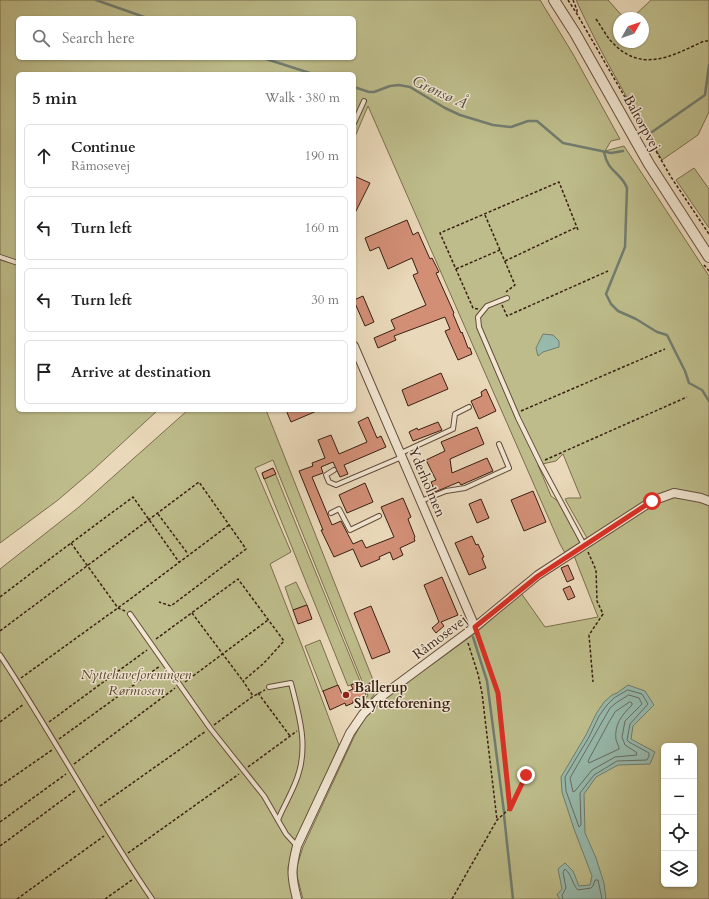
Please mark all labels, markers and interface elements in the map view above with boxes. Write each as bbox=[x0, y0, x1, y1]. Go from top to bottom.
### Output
north arrow bbox=[613, 12, 649, 48]
search box bbox=[16, 16, 356, 60]
icon: search bbox=[30, 27, 52, 49]
text: Search here bbox=[62, 28, 135, 48]
water label: Grønsø Å bbox=[409, 70, 471, 113]
text: 5 min bbox=[32, 87, 77, 110]
text: Walk · 380 m bbox=[265, 89, 340, 107]
street label: Baltorpvej bbox=[619, 92, 665, 154]
text: Continue bbox=[71, 137, 136, 157]
icon: ahead bbox=[33, 145, 55, 167]
text: 190 m bbox=[305, 147, 339, 165]
text: Råmosevej bbox=[71, 157, 130, 175]
icon: left bbox=[33, 217, 55, 239]
text: Turn left bbox=[71, 218, 132, 238]
text: 160 m bbox=[305, 219, 339, 237]
icon: left bbox=[33, 289, 55, 311]
text: Turn left bbox=[71, 290, 132, 310]
text: 30 m bbox=[311, 291, 339, 309]
icon: arrive bbox=[33, 361, 55, 383]
text: Arrive at destination bbox=[71, 362, 211, 382]
street label: Yderholmen bbox=[404, 444, 450, 520]
route start bbox=[643, 492, 661, 510]
street label: Råmosevej bbox=[409, 610, 471, 664]
park label: Nyttehaveforeningen Rørmosen bbox=[81, 665, 192, 700]
place label: Ballerup Skytteforening bbox=[354, 678, 451, 713]
marker: Ballerup Skytteforening bbox=[341, 690, 351, 700]
map controls bbox=[661, 743, 697, 887]
button: + bbox=[661, 743, 697, 779]
route end bbox=[517, 766, 535, 784]
button: − bbox=[661, 779, 697, 815]
button: locate bbox=[661, 815, 697, 851]
button: layers bbox=[661, 851, 697, 887]

